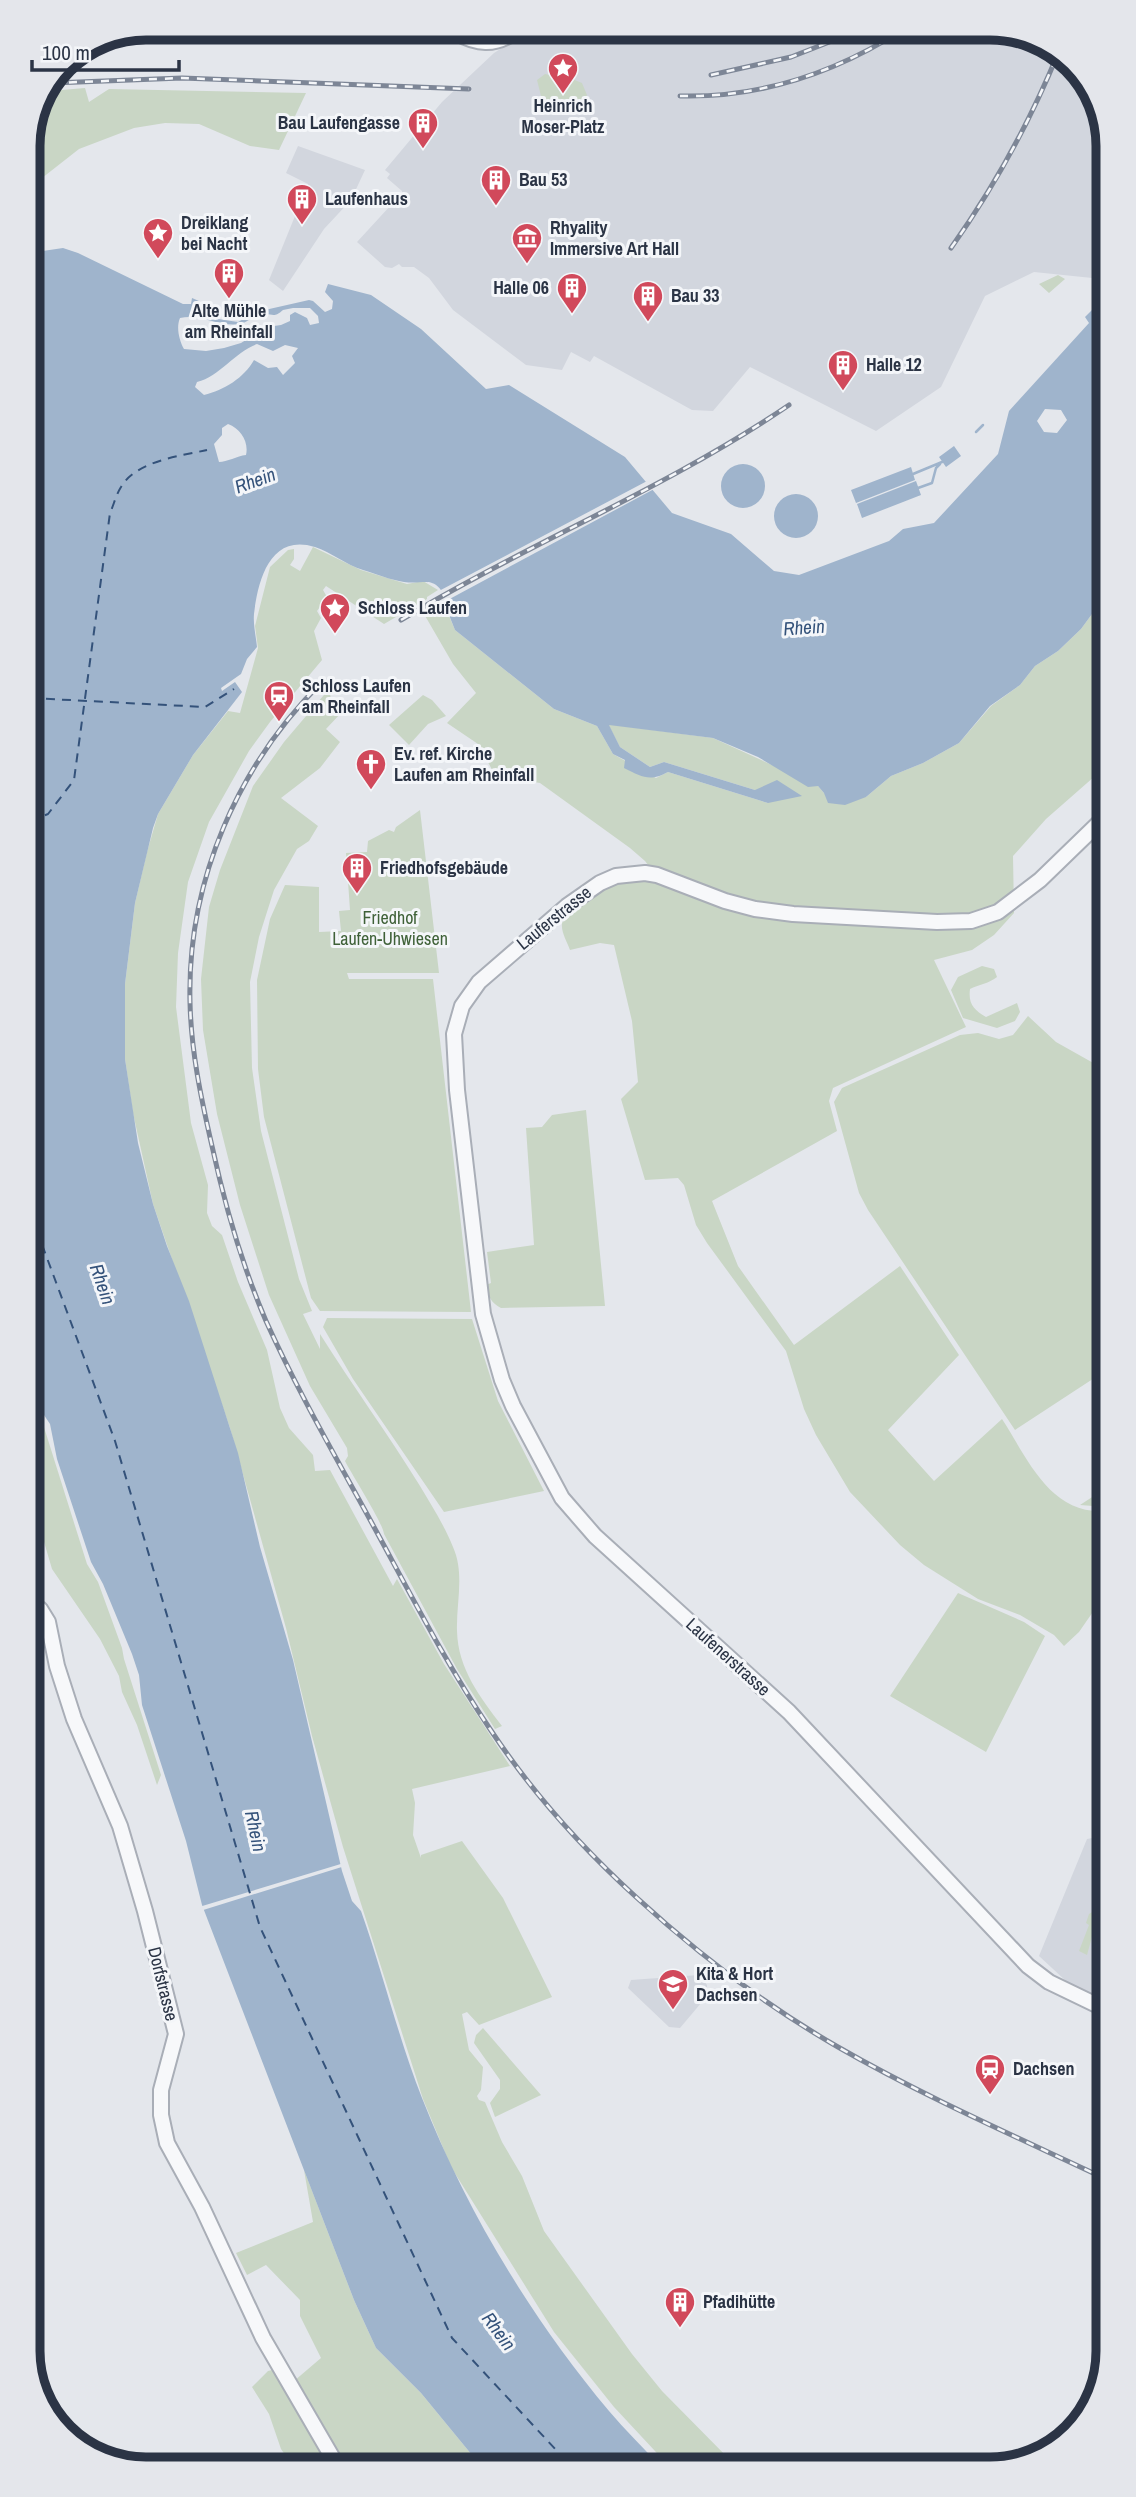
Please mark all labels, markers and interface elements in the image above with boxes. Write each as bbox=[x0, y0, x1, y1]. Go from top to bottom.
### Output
scale bar bbox=[32, 28, 178, 72]
text: 100 m bbox=[42, 38, 90, 67]
place icon: Heinrich Moser-Platz bbox=[546, 51, 580, 95]
place label: Heinrich Moser-Platz bbox=[522, 93, 605, 139]
building icon: Bau Laufengasse bbox=[406, 106, 440, 150]
place label: Bau Laufengasse bbox=[278, 110, 400, 135]
building icon: Bau 53 bbox=[479, 163, 513, 207]
place label: Bau 53 bbox=[519, 167, 567, 192]
building icon: Laufenhaus bbox=[285, 182, 319, 226]
place label: Laufenhaus bbox=[325, 186, 408, 211]
place label: Dreiklang bei Nacht bbox=[181, 210, 248, 256]
place label: Rhyality Immersive Art Hall bbox=[550, 215, 679, 261]
place icon: Dreiklang bei Nacht bbox=[141, 216, 175, 260]
museum icon: Rhyality Immersive Art Hall bbox=[510, 221, 544, 265]
building icon: Alte Mühle am Rheinfall bbox=[212, 256, 246, 300]
building icon: Halle 06 bbox=[555, 271, 589, 315]
place label: Halle 06 bbox=[493, 275, 549, 300]
building icon: Bau 33 bbox=[631, 279, 665, 323]
place label: Bau 33 bbox=[671, 283, 719, 308]
place label: Alte Mühle am Rheinfall bbox=[185, 298, 273, 344]
building icon: Halle 12 bbox=[826, 348, 860, 392]
place label: Halle 12 bbox=[866, 352, 922, 377]
water label: Rhein bbox=[231, 461, 279, 499]
place icon: Schloss Laufen bbox=[318, 591, 352, 635]
place label: Schloss Laufen bbox=[358, 595, 467, 620]
water label: Rhein bbox=[782, 613, 826, 641]
place label: Schloss Laufen am Rheinfall bbox=[302, 673, 411, 719]
station icon: Schloss Laufen am Rheinfall bbox=[262, 679, 296, 723]
place label: Ev. ref. Kirche Laufen am Rheinfall bbox=[394, 741, 534, 787]
church icon: Ev. ref. Kirche Laufen am Rheinfall bbox=[354, 747, 388, 791]
building icon: Friedhofsgebäude bbox=[340, 851, 374, 895]
place label: Friedhofsgebäude bbox=[380, 855, 508, 880]
street label: Lauferstrasse bbox=[511, 880, 596, 955]
park label: Friedhof Laufen-Uhwiesen bbox=[332, 905, 448, 951]
water label: Rhein bbox=[84, 1260, 122, 1308]
street label: Laufenerstrasse bbox=[681, 1612, 776, 1701]
water label: Rhein bbox=[239, 1808, 273, 1854]
street label: Dorfstrasse bbox=[142, 1944, 185, 2024]
place label: Kita & Hort Dachsen bbox=[696, 1961, 773, 2007]
school or university icon: Kita & Hort Dachsen bbox=[656, 1967, 690, 2011]
station icon: Dachsen bbox=[973, 2052, 1007, 2096]
place label: Dachsen bbox=[1013, 2056, 1075, 2081]
building icon: Pfadihütte bbox=[663, 2285, 697, 2329]
place label: Pfadihütte bbox=[703, 2289, 775, 2314]
water label: Rhein bbox=[476, 2307, 522, 2355]

